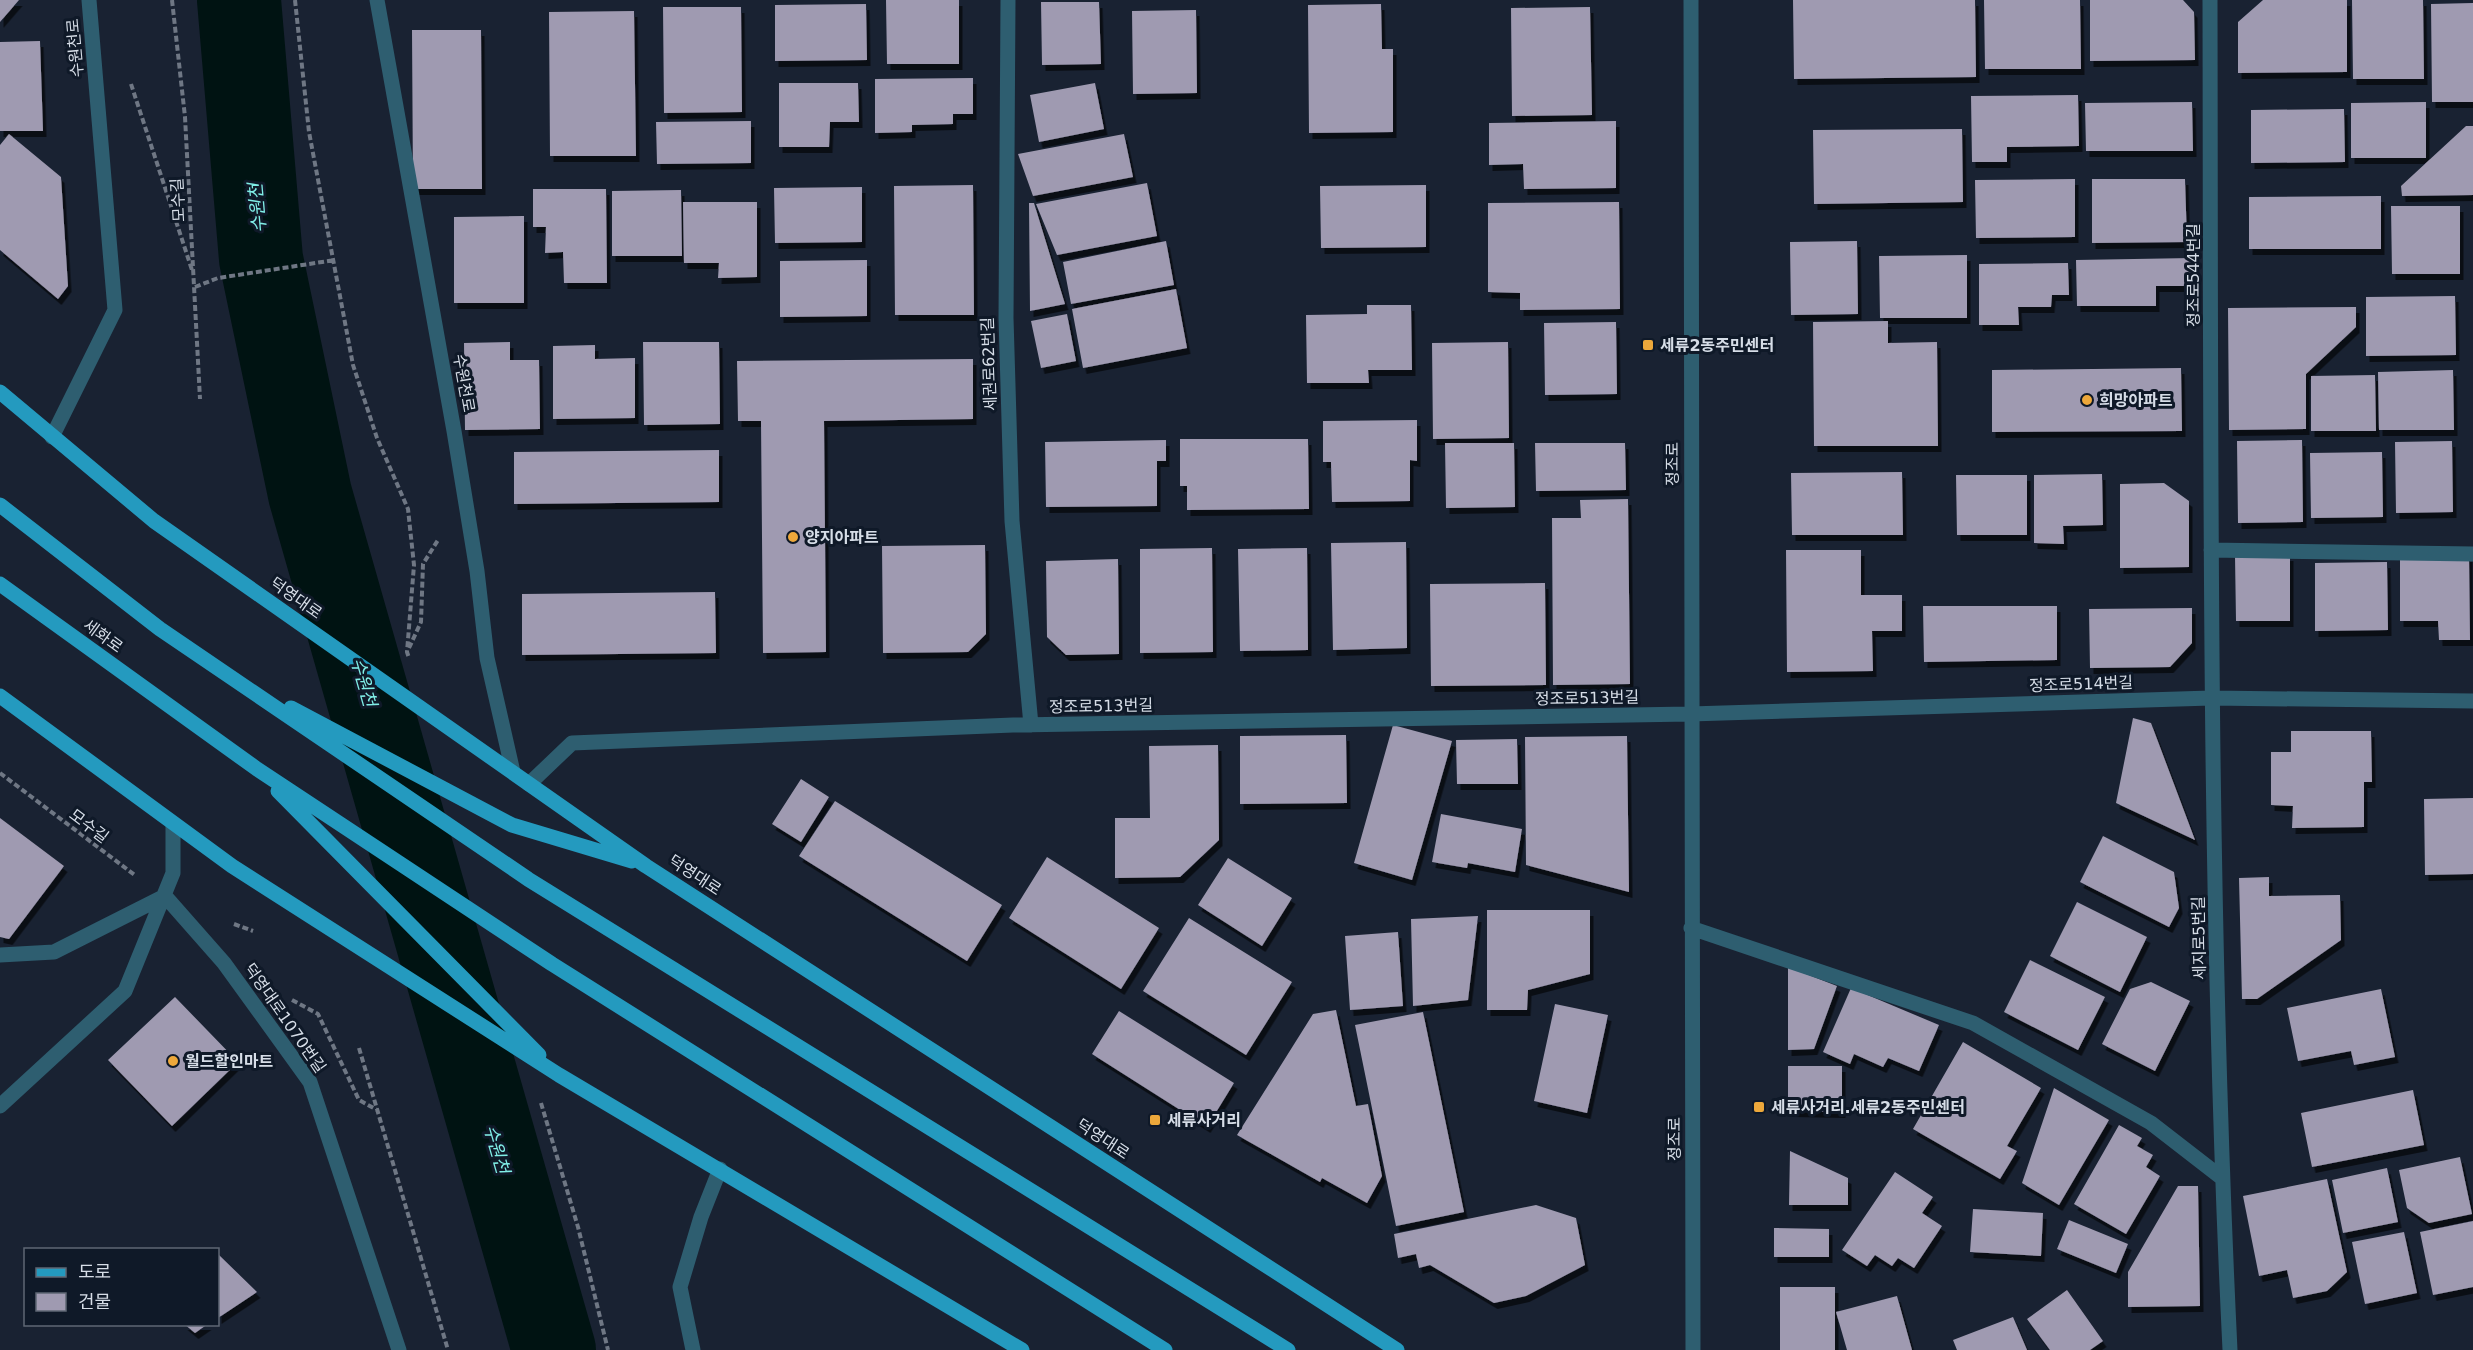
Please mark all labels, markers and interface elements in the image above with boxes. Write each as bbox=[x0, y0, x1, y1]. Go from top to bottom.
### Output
street label: 수원천로 bbox=[63, 18, 87, 78]
street label: 모수길 bbox=[167, 177, 189, 223]
water label: 수원천 bbox=[244, 180, 270, 234]
street label: 정조로544번길 bbox=[2184, 223, 2203, 327]
street label: 세권로62번길 bbox=[978, 317, 1000, 411]
place label: 세류2동주민센터 bbox=[1660, 336, 1774, 355]
marker: 세류2동주민센터 bbox=[1641, 338, 1655, 352]
street label: 수원천로 bbox=[450, 352, 479, 414]
place label: 희망아파트 bbox=[2099, 391, 2173, 410]
marker: 희망아파트 bbox=[2080, 393, 2094, 407]
street label: 정조로 bbox=[1663, 442, 1682, 486]
place label: 양지아파트 bbox=[805, 528, 879, 547]
marker: 양지아파트 bbox=[786, 530, 800, 544]
street label: 덕영대로 bbox=[266, 573, 326, 623]
street label: 세화로 bbox=[80, 615, 127, 657]
water label: 수원천 bbox=[347, 655, 382, 711]
street label: 정조로514번길 bbox=[2029, 673, 2133, 695]
street label: 정조로513번길 bbox=[1535, 688, 1639, 708]
street label: 정조로513번길 bbox=[1049, 696, 1153, 716]
street label: 모수길 bbox=[66, 805, 112, 847]
street label: 덕영대로 bbox=[665, 851, 725, 899]
street label: 세지로5번길 bbox=[2189, 896, 2209, 980]
street label: 덕영대로1070번길 bbox=[240, 960, 330, 1076]
place label: 월드할인마트 bbox=[185, 1052, 274, 1071]
marker: 월드할인마트 bbox=[166, 1054, 180, 1068]
place label: 세류사거리.세류2동주민센터 bbox=[1771, 1098, 1965, 1117]
marker: 세류사거리.세류2동주민센터 bbox=[1752, 1100, 1766, 1114]
place label: 세류사거리 bbox=[1167, 1111, 1241, 1130]
marker: 세류사거리 bbox=[1148, 1113, 1162, 1127]
street label: 덕영대로 bbox=[1073, 1115, 1133, 1163]
street label: 정조로 bbox=[1665, 1117, 1684, 1161]
water label: 수원천 bbox=[480, 1122, 515, 1178]
legend bbox=[24, 1248, 219, 1326]
text: 도로 bbox=[78, 1261, 111, 1282]
text: 건물 bbox=[78, 1291, 111, 1312]

